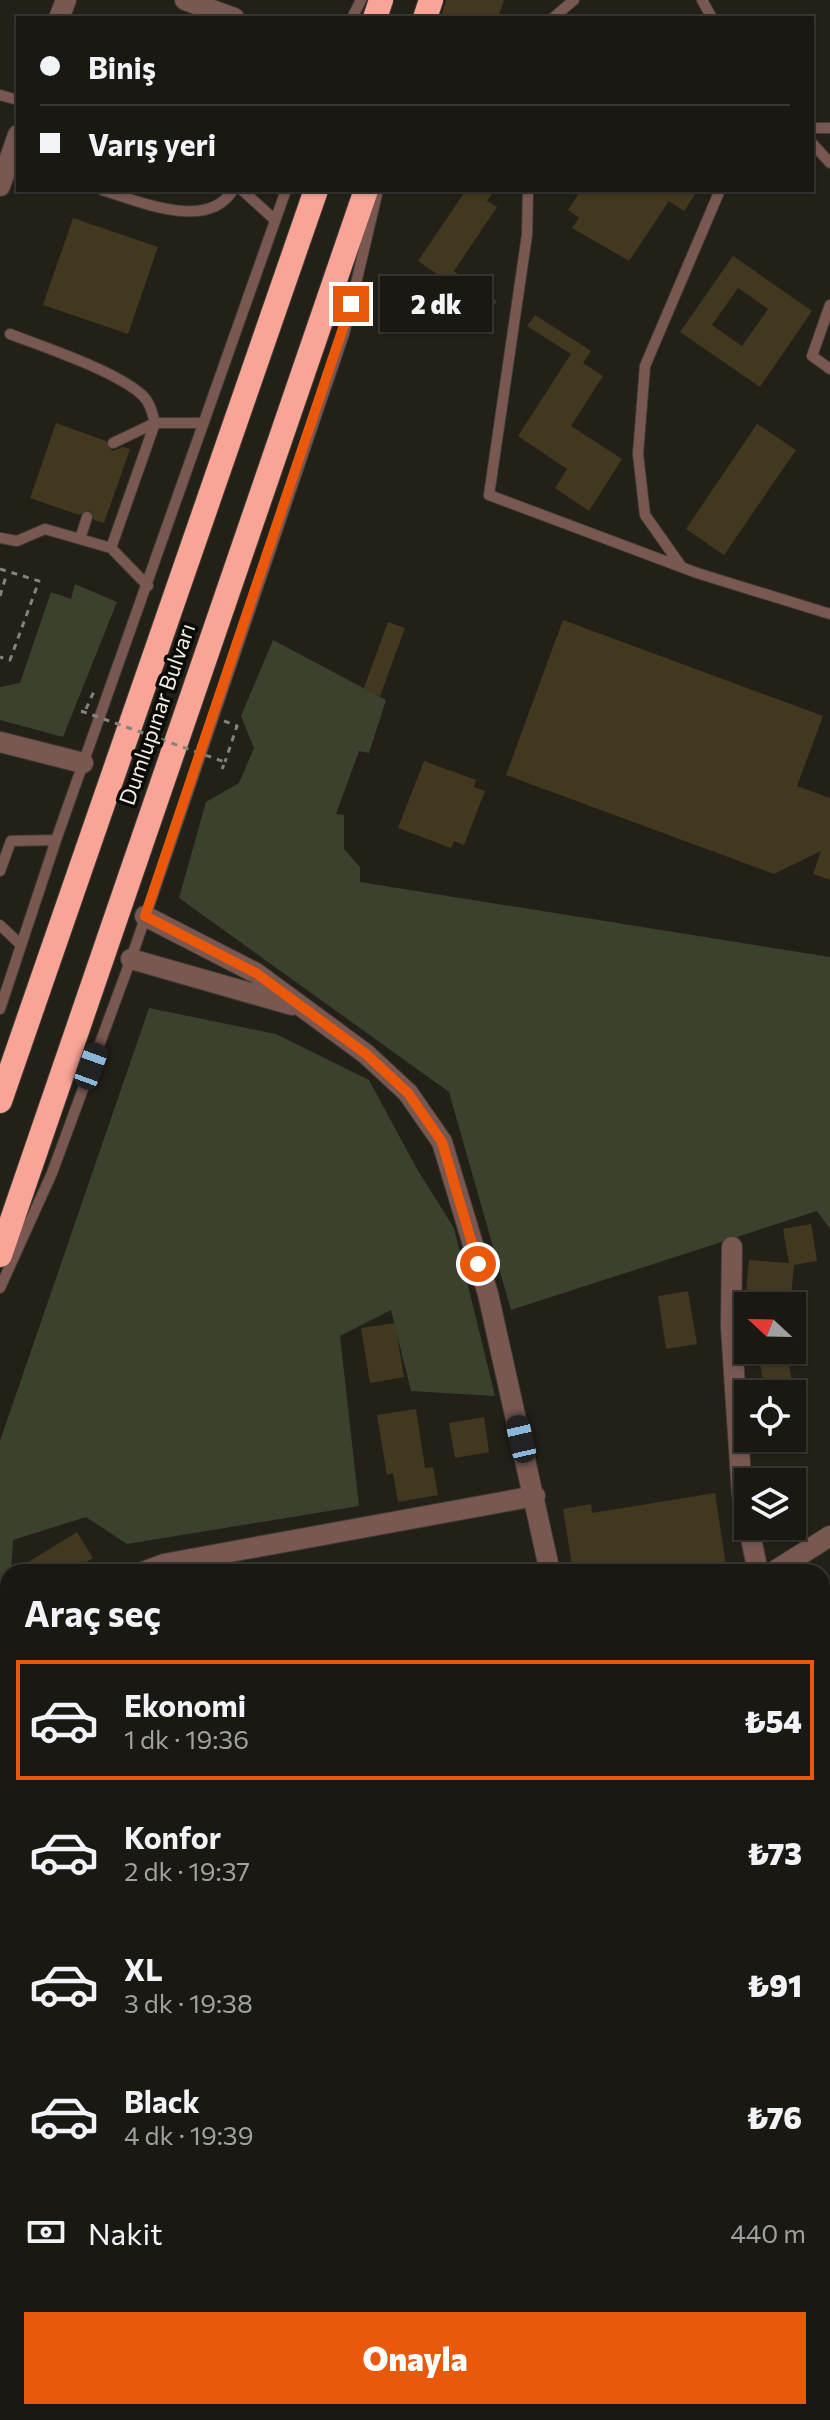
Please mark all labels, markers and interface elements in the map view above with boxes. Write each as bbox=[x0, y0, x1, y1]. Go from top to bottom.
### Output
text: Biniş bbox=[88, 48, 156, 85]
text: Varış yeri bbox=[88, 125, 216, 162]
callout: 2 dk bbox=[379, 276, 491, 332]
route end bbox=[333, 286, 369, 322]
text: 2 dk bbox=[411, 288, 461, 319]
street label: Dumlupınar Bulvarı bbox=[113, 619, 200, 808]
car bbox=[72, 1039, 110, 1093]
route start bbox=[460, 1246, 496, 1282]
north arrow bbox=[734, 1292, 806, 1364]
map controls bbox=[734, 1292, 806, 1540]
button: locate bbox=[734, 1380, 806, 1452]
car bbox=[504, 1413, 538, 1465]
button: layers bbox=[734, 1468, 806, 1540]
text: Araç seç bbox=[24, 1590, 161, 1634]
icon: car bbox=[28, 1684, 100, 1756]
text: Ekonomi bbox=[124, 1686, 246, 1723]
text: ₺54 bbox=[744, 1702, 802, 1739]
text: 1 dk · 19:36 bbox=[124, 1723, 249, 1754]
icon: car bbox=[28, 1816, 100, 1888]
text: Konfor bbox=[124, 1818, 221, 1855]
text: ₺73 bbox=[747, 1834, 802, 1871]
text: 2 dk · 19:37 bbox=[124, 1855, 250, 1886]
icon: car bbox=[28, 1948, 100, 2020]
text: XL bbox=[124, 1950, 163, 1987]
text: ₺91 bbox=[747, 1966, 802, 2003]
text: 3 dk · 19:38 bbox=[124, 1987, 253, 2018]
icon: car bbox=[28, 2080, 100, 2152]
text: Black bbox=[124, 2082, 200, 2119]
text: ₺76 bbox=[747, 2098, 802, 2135]
text: 4 dk · 19:39 bbox=[124, 2119, 253, 2150]
icon: cash bbox=[24, 2210, 68, 2254]
text: Nakit bbox=[88, 2214, 163, 2251]
text: 440 m bbox=[730, 2217, 806, 2248]
button: Onayla bbox=[24, 2312, 806, 2404]

